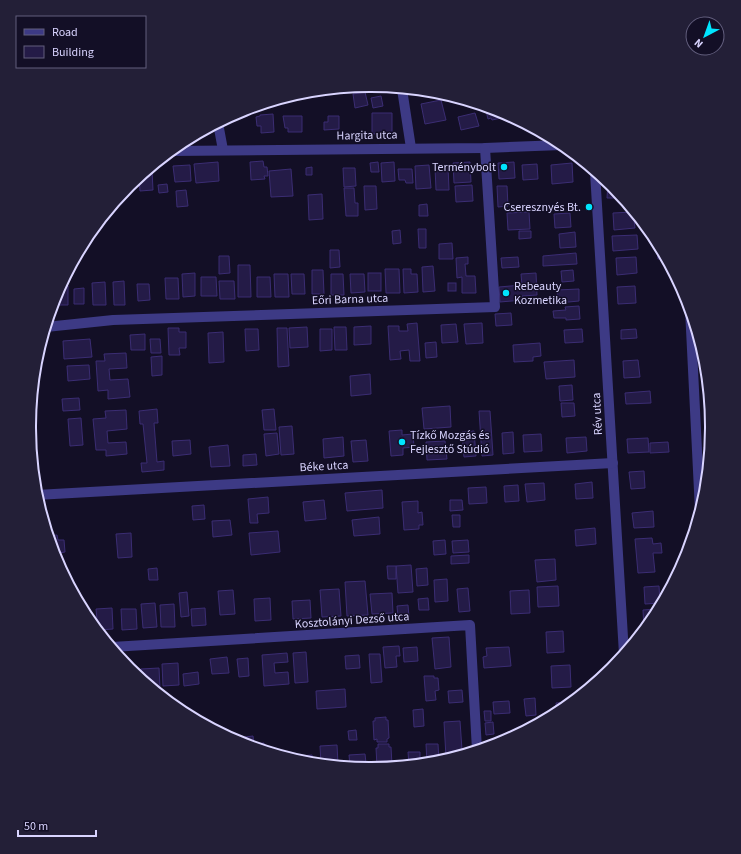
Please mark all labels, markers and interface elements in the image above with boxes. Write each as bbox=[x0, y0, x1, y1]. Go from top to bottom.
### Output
legend bbox=[16, 16, 146, 68]
north arrow bbox=[685, 16, 725, 56]
text: Road bbox=[52, 24, 78, 41]
text: N bbox=[691, 35, 706, 51]
text: Building bbox=[52, 44, 94, 61]
street label: Hargita utca bbox=[336, 126, 398, 145]
place label: Terménybolt bbox=[432, 159, 496, 176]
marker: Terménybolt bbox=[499, 162, 509, 172]
place label: Cseresznyés Bt. bbox=[503, 199, 581, 216]
marker: Cseresznyés Bt. bbox=[584, 202, 594, 212]
place label: Rebeauty Kozmetika bbox=[514, 278, 567, 309]
marker: Rebeauty Kozmetika bbox=[501, 288, 511, 298]
street label: Eőri Barna utca bbox=[312, 290, 388, 309]
street label: Rév utca bbox=[588, 392, 607, 436]
place label: Tízkő Mozgás és Fejlesztő Stúdió bbox=[410, 427, 490, 458]
marker: Tízkő Mozgás és Fejlesztő Stúdió bbox=[397, 437, 407, 447]
street label: Béke utca bbox=[299, 457, 349, 476]
street label: Kosztolányi Dezső utca bbox=[294, 608, 410, 633]
scale bar bbox=[18, 812, 96, 838]
text: 50 m bbox=[24, 818, 48, 835]

